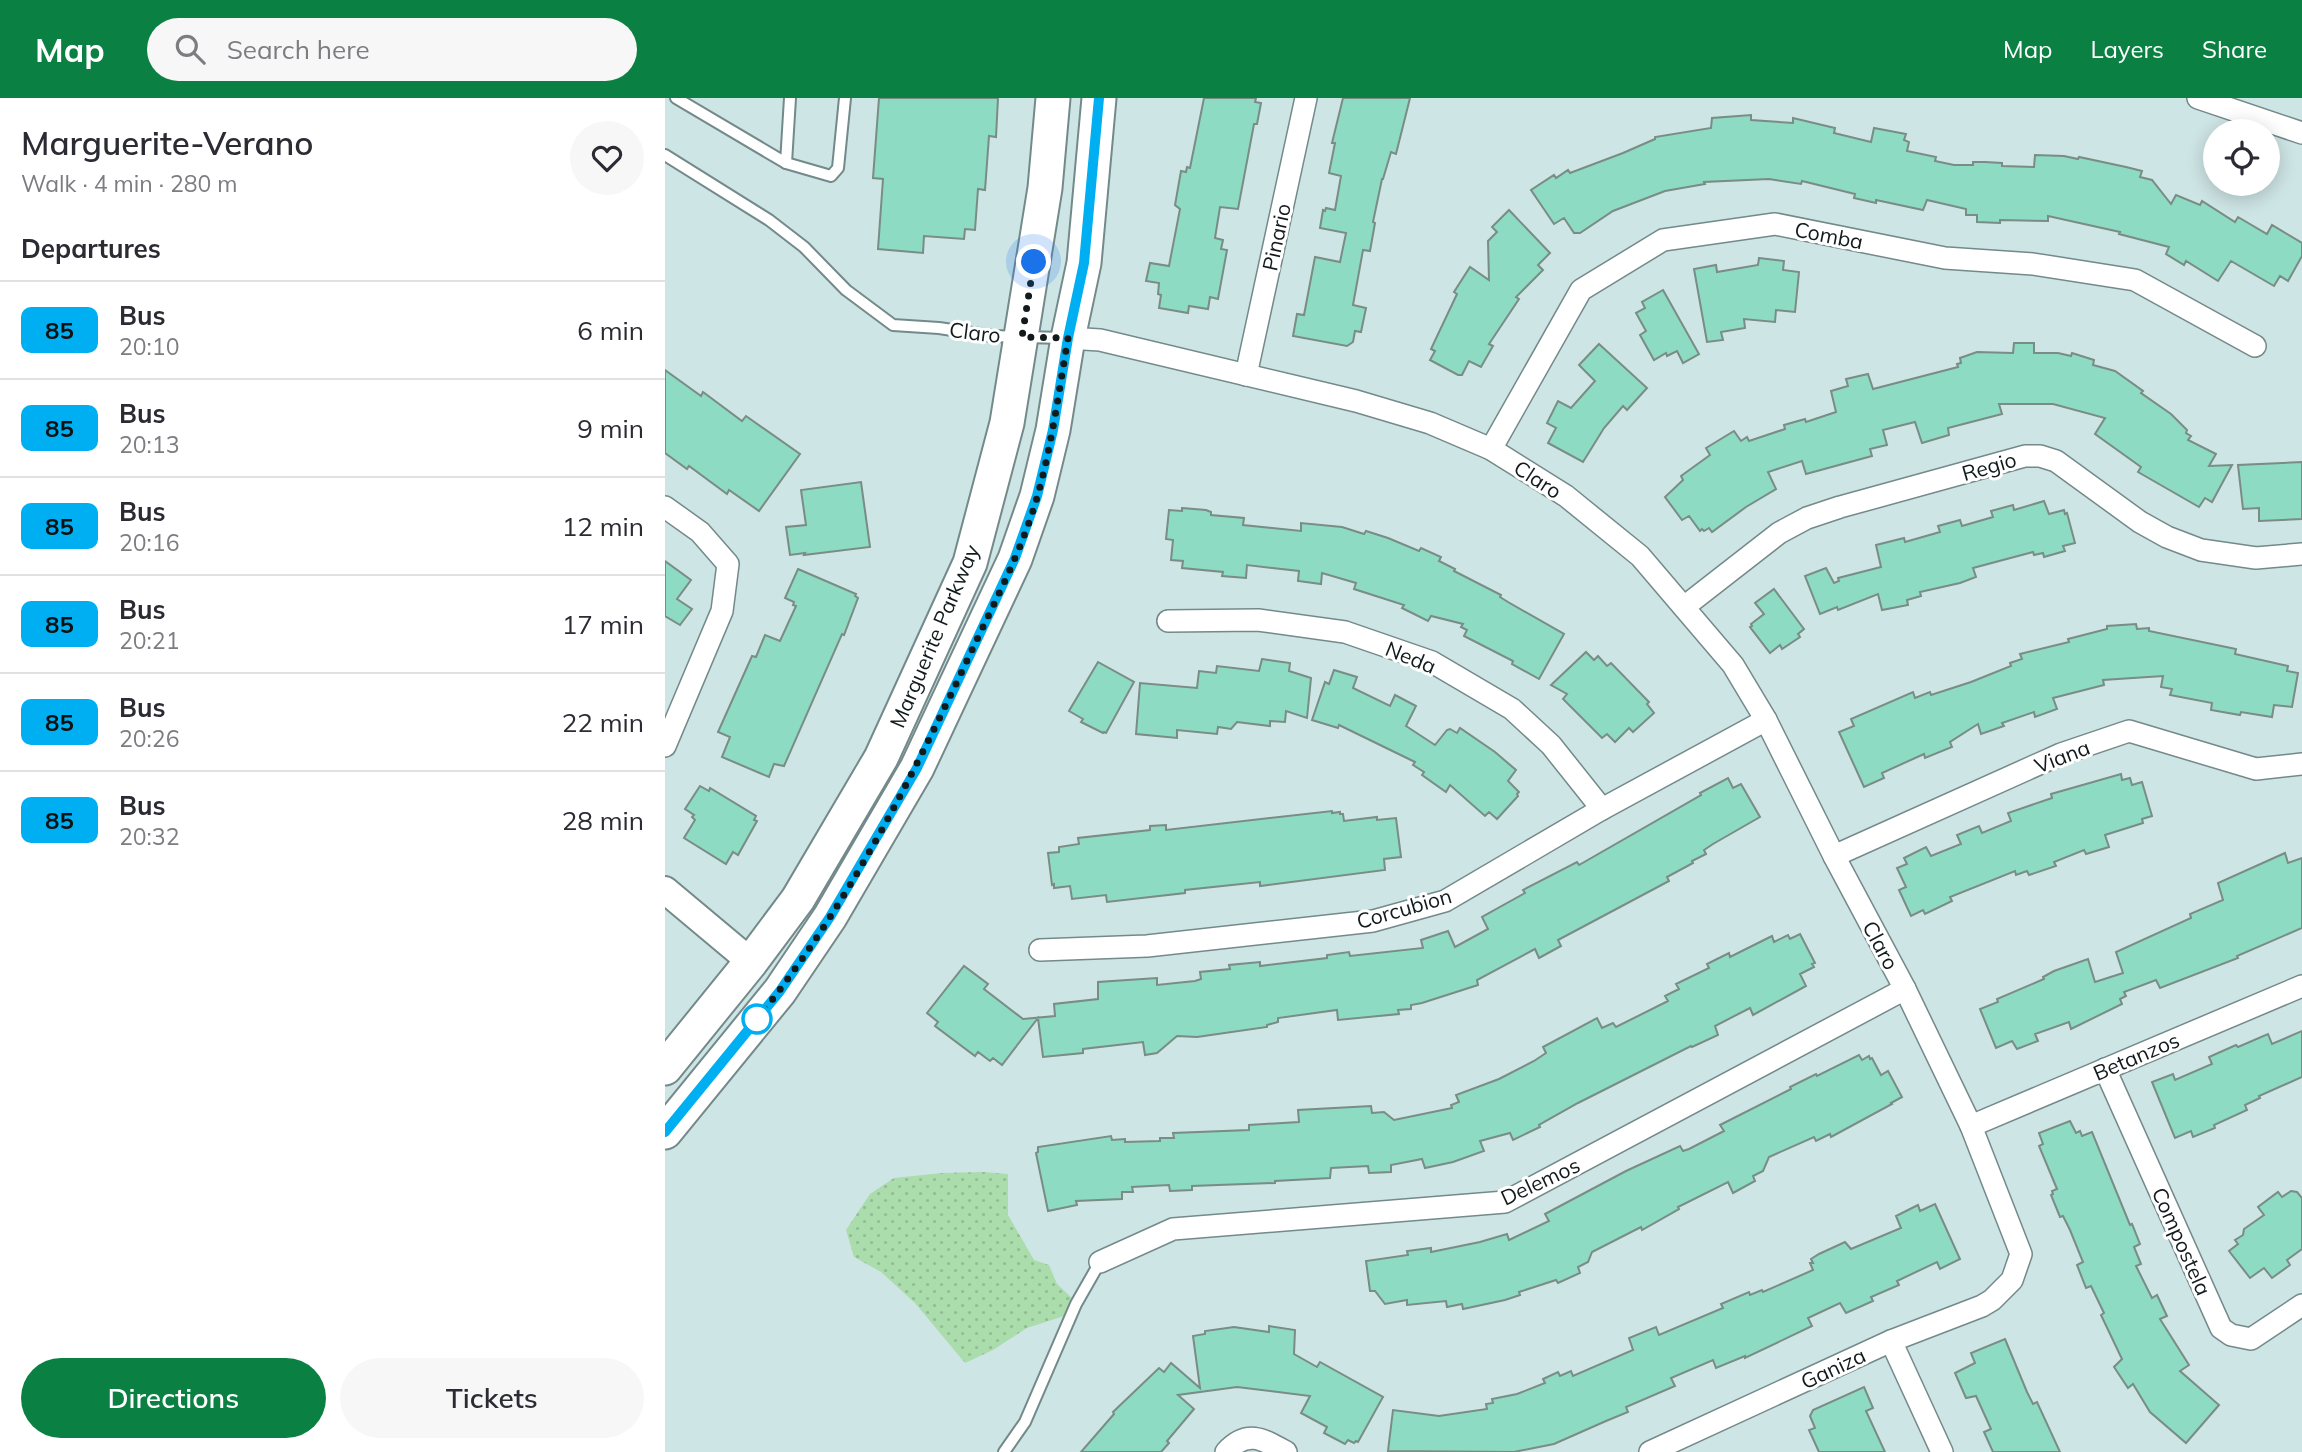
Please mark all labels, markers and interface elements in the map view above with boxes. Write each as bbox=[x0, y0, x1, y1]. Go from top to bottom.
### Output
search box bbox=[147, 18, 637, 81]
text: Map bbox=[35, 29, 105, 70]
icon: search bbox=[171, 30, 209, 68]
text: Search here bbox=[227, 33, 370, 66]
text: Map bbox=[2003, 34, 2052, 64]
text: Layers bbox=[2090, 34, 2164, 64]
text: Share bbox=[2202, 34, 2267, 64]
map controls bbox=[2203, 119, 2280, 196]
button: locate bbox=[2203, 119, 2280, 196]
button: heart bbox=[570, 121, 644, 195]
text: Marguerite-Verano bbox=[21, 122, 313, 163]
text: Walk · 4 min · 280 m bbox=[21, 169, 238, 198]
street label: Pinario bbox=[1256, 201, 1296, 273]
street label: Comba bbox=[1793, 216, 1865, 254]
text: Departures bbox=[21, 232, 161, 265]
your location bbox=[1016, 244, 1051, 279]
text: Bus bbox=[119, 299, 165, 332]
text: 6 min bbox=[577, 314, 644, 347]
text: 85 bbox=[45, 315, 74, 345]
street label: Claro bbox=[948, 316, 1002, 348]
text: 20:10 bbox=[119, 332, 179, 361]
text: Bus bbox=[119, 397, 165, 430]
text: 9 min bbox=[577, 412, 644, 445]
text: 85 bbox=[45, 413, 74, 443]
text: 20:13 bbox=[119, 430, 179, 459]
street label: Regio bbox=[1959, 446, 2019, 486]
street label: Claro bbox=[1509, 454, 1567, 504]
text: Bus bbox=[119, 495, 165, 528]
text: 12 min bbox=[562, 510, 644, 543]
text: 85 bbox=[45, 511, 74, 541]
text: 20:16 bbox=[119, 528, 179, 557]
street label: Marguerite Parkway bbox=[884, 540, 984, 732]
text: Bus bbox=[119, 593, 165, 626]
text: 17 min bbox=[562, 608, 644, 641]
text: 85 bbox=[45, 609, 74, 639]
text: 20:21 bbox=[119, 626, 179, 655]
street label: Neda bbox=[1382, 635, 1440, 679]
text: Bus bbox=[119, 691, 165, 724]
text: 22 min bbox=[562, 706, 644, 739]
text: 85 bbox=[45, 707, 74, 737]
text: 20:26 bbox=[119, 724, 179, 753]
street label: Viana bbox=[2031, 734, 2093, 778]
text: Bus bbox=[119, 789, 165, 822]
text: 28 min bbox=[562, 804, 644, 837]
text: 85 bbox=[45, 805, 74, 835]
text: 20:32 bbox=[119, 822, 179, 851]
street label: Corcubion bbox=[1354, 882, 1454, 934]
street label: Claro bbox=[1857, 916, 1905, 974]
unlabelled marker bbox=[742, 1004, 772, 1034]
street label: Betanzos bbox=[2089, 1026, 2183, 1086]
street label: Delemos bbox=[1496, 1151, 1584, 1211]
street label: Compostela bbox=[2147, 1183, 2217, 1299]
street label: Ganiza bbox=[1796, 1342, 1870, 1394]
button: Directions bbox=[21, 1358, 326, 1438]
button: Tickets bbox=[340, 1358, 644, 1438]

